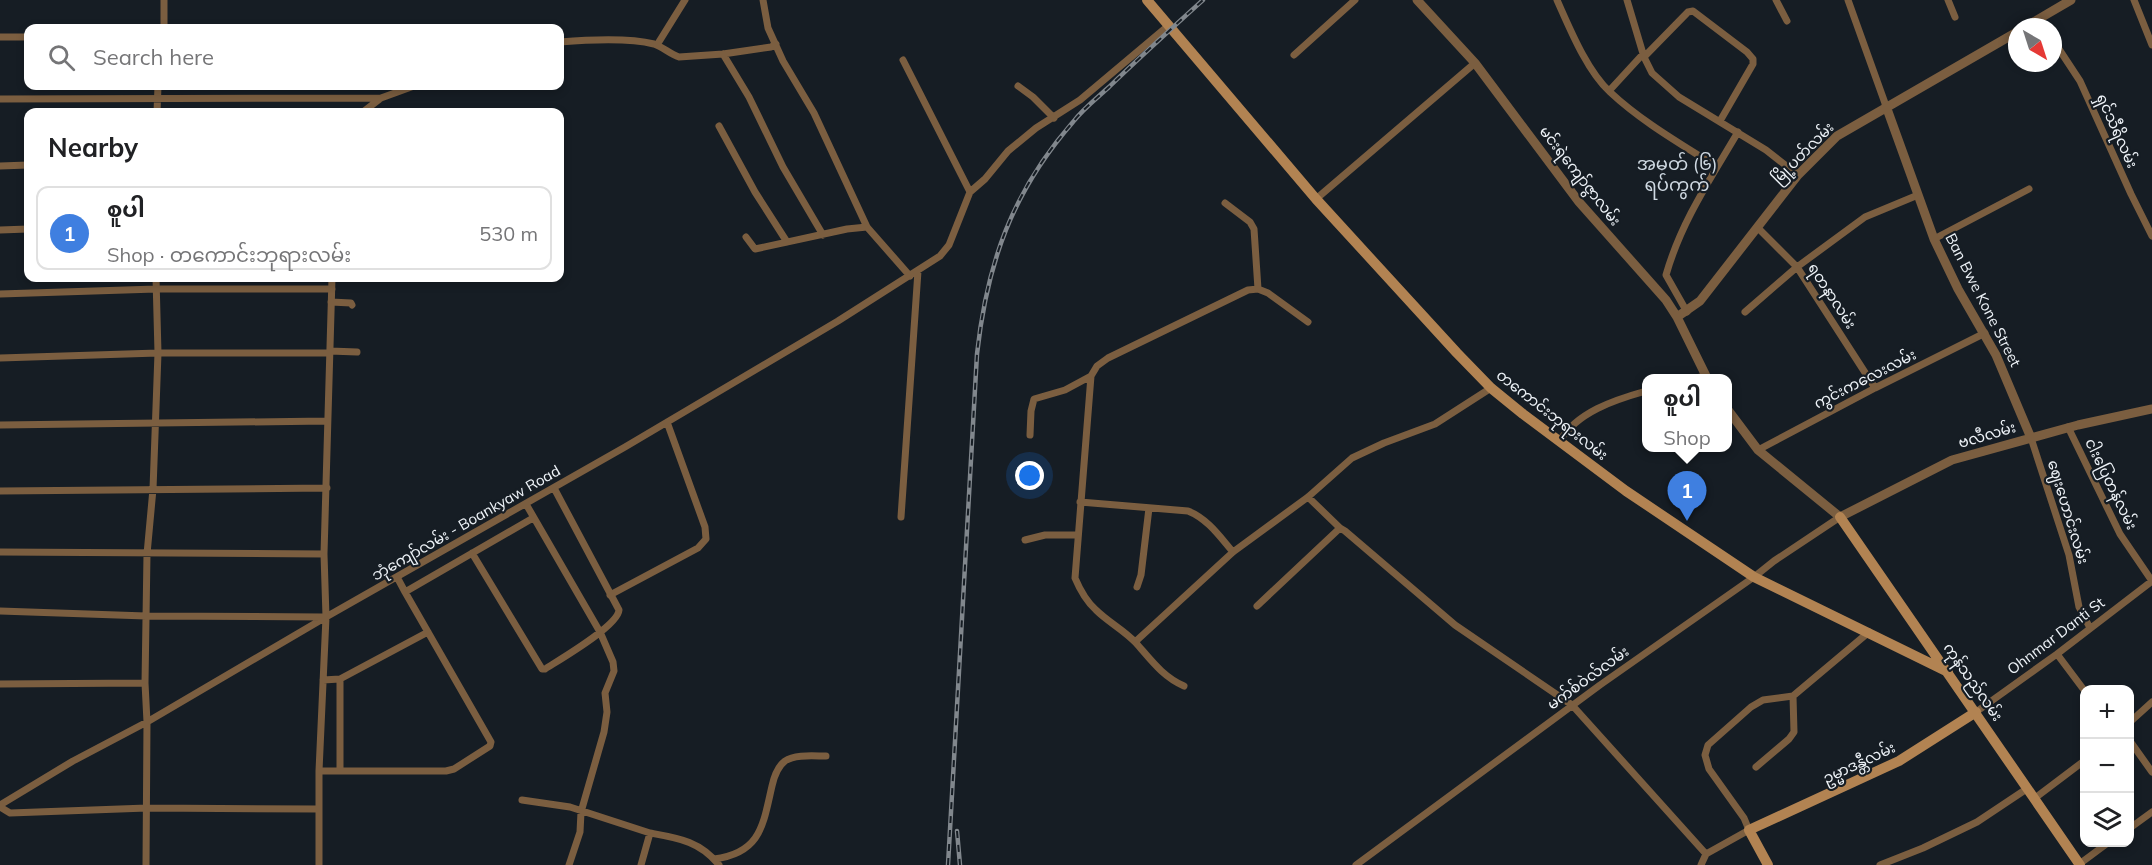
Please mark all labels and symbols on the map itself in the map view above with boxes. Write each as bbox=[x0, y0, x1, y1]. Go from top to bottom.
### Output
north arrow bbox=[2008, 18, 2062, 72]
street label: ရှင်သီရိလမ်း bbox=[2090, 91, 2142, 172]
street label: မြို့ပတ်လမ်း bbox=[1768, 118, 1840, 190]
street label: မင်းရဲကျော်ဇွာလမ်း bbox=[1533, 122, 1625, 231]
district label: အမှတ် (၆) ရပ်ကွက် bbox=[1637, 151, 1717, 200]
street label: Ban Bwe Kone Street bbox=[1942, 230, 2025, 370]
street label: ရတနာလမ်း bbox=[1802, 259, 1861, 334]
street label: ကွင်းကလေးလမ်း bbox=[1810, 345, 1920, 414]
street label: တကောင်းဘုရားလမ်း bbox=[1491, 365, 1612, 466]
street label: ဗလီလမ်း bbox=[1956, 417, 2018, 452]
street label: ငါးပြေတန်လမ်း bbox=[2078, 435, 2142, 534]
street label: ဈေးဟောင်းလမ်း bbox=[2041, 458, 2093, 567]
street label: ဘုံကျော်လမ်း - Boankyaw Road bbox=[368, 461, 565, 587]
your location bbox=[1015, 461, 1044, 490]
pin: 1 bbox=[1668, 472, 1706, 521]
street label: Ohnmar Danti St bbox=[2003, 593, 2108, 678]
street label: ကုန်သည်လမ်း bbox=[1937, 639, 2007, 726]
street label: မက်စ်ဝဲလ်လမ်း bbox=[1543, 642, 1632, 714]
street label: ဥမ္မာဒန္တီလမ်း bbox=[1819, 737, 1900, 791]

